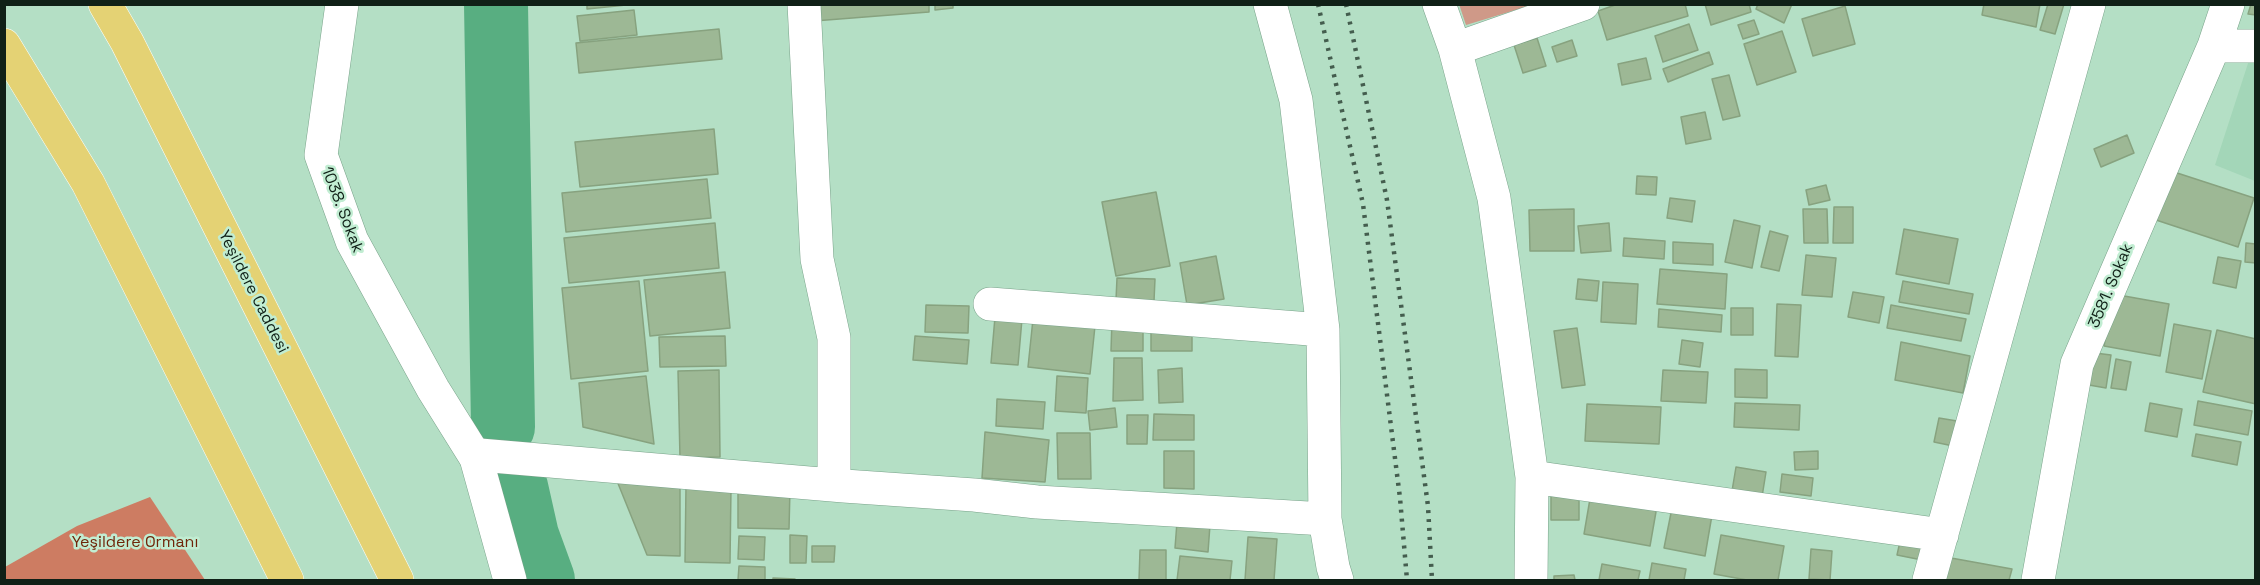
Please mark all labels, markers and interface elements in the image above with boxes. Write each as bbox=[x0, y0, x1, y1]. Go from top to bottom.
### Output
street label: 1038. Sokak bbox=[317, 164, 367, 256]
street label: Yeşildere Caddesi bbox=[214, 228, 292, 356]
street label: 3581. Sokak bbox=[2085, 241, 2137, 331]
park label: Yeşildere Ormanı bbox=[72, 533, 198, 553]

